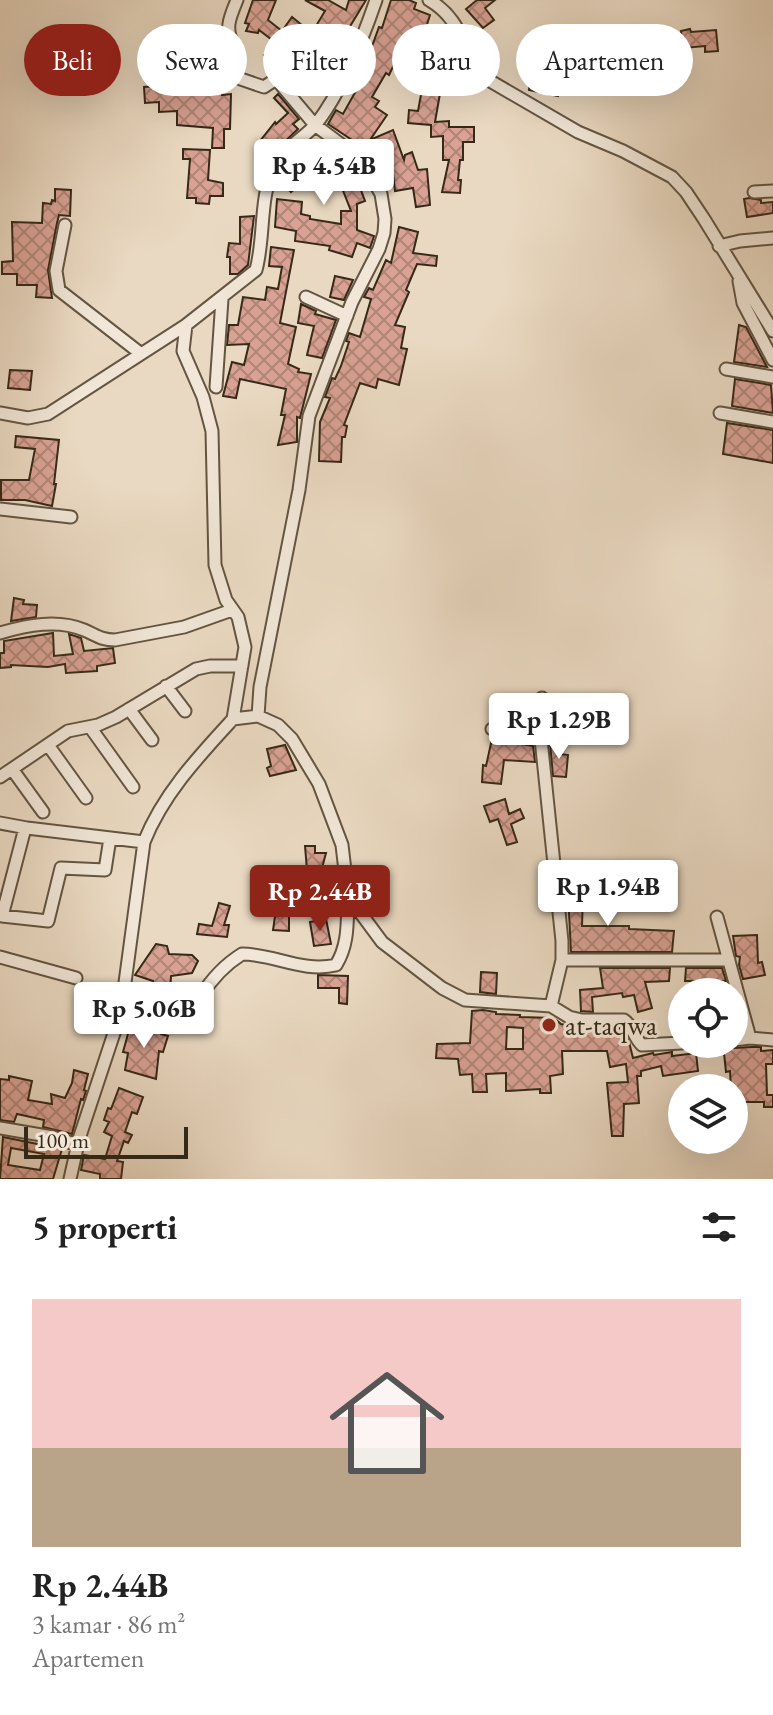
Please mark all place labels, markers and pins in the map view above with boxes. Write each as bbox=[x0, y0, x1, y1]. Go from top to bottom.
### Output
pin: Rp 4.54B bbox=[241, 139, 407, 207]
pin: Rp 1.29B bbox=[476, 693, 642, 761]
pin: Rp 1.94B bbox=[525, 860, 691, 928]
pin: Rp 2.44B bbox=[237, 865, 403, 933]
pin: Rp 5.06B bbox=[61, 982, 227, 1050]
place label: at-taqwa bbox=[565, 1007, 658, 1043]
marker: at-taqwa bbox=[540, 1016, 558, 1034]

